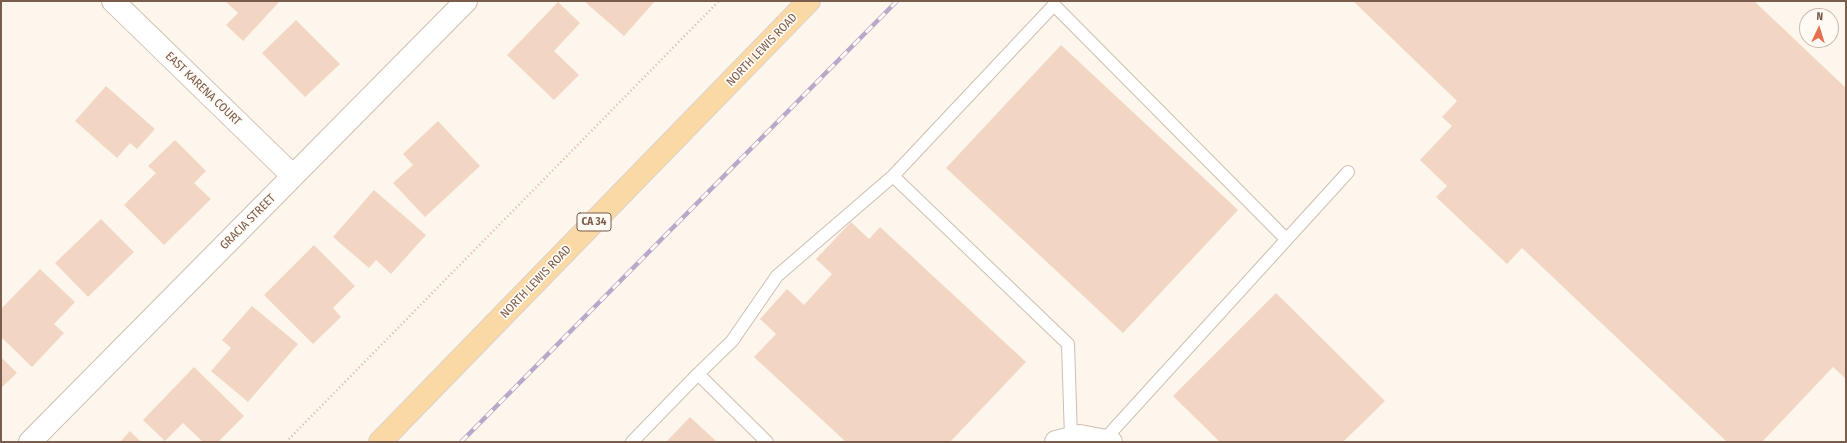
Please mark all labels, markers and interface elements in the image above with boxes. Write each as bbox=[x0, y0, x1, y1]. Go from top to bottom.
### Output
north arrow bbox=[1799, 8, 1839, 48]
text: N bbox=[1816, 10, 1824, 23]
street label: NORTH LEWIS ROAD bbox=[724, 11, 800, 89]
street label: EAST KARENA COURT bbox=[162, 49, 244, 129]
street label: GRACIA STREET bbox=[217, 191, 279, 253]
road number: CA 34 bbox=[577, 213, 611, 231]
street label: NORTH LEWIS ROAD bbox=[498, 243, 574, 321]

